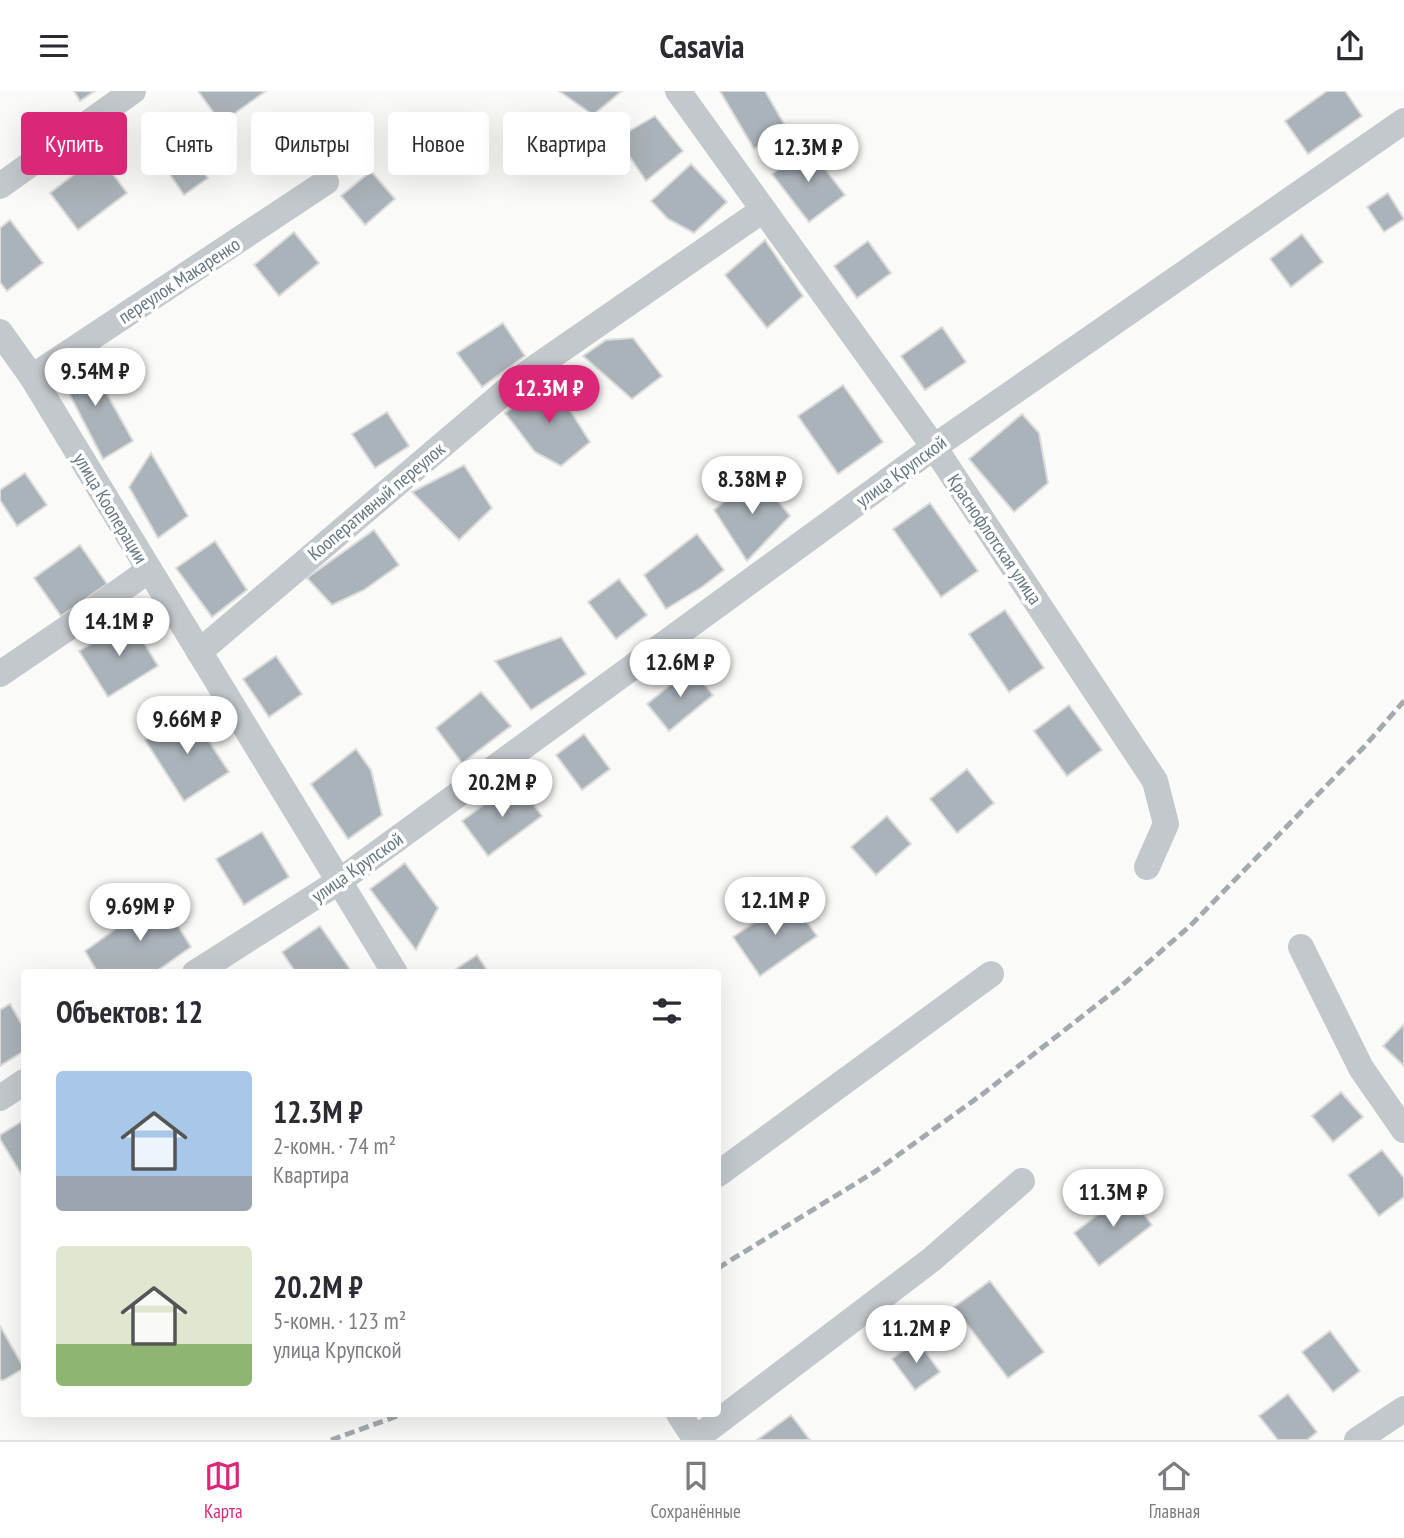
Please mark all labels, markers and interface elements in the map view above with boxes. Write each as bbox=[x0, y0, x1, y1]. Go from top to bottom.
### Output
text: Casavia bbox=[659, 25, 745, 67]
icon: menu bbox=[35, 27, 73, 65]
icon: share bbox=[1331, 27, 1369, 65]
chip: Купить bbox=[21, 112, 127, 175]
chip: Снять bbox=[141, 112, 237, 175]
chip: Фильтры bbox=[251, 112, 374, 175]
chip: Новое bbox=[388, 112, 489, 175]
chip: Квартира bbox=[503, 112, 630, 175]
pin: 12.3M ₽ bbox=[743, 125, 873, 184]
text: 12.3M ₽ bbox=[774, 132, 842, 161]
street label: переулок Макаренко bbox=[114, 232, 244, 328]
pin: 9.54M ₽ bbox=[30, 349, 160, 408]
text: 9.54M ₽ bbox=[61, 356, 129, 385]
pin: 12.3M ₽ bbox=[484, 365, 614, 425]
text: 12.3M ₽ bbox=[515, 373, 583, 402]
street label: улица Крупской bbox=[851, 430, 951, 512]
street label: Кооперативный переулок bbox=[303, 436, 450, 565]
street label: улица Кооперации bbox=[69, 448, 153, 568]
pin: 8.38M ₽ bbox=[687, 457, 817, 516]
text: 8.38M ₽ bbox=[718, 464, 786, 493]
street label: Краснофлотская улица bbox=[942, 469, 1048, 609]
pin: 14.1M ₽ bbox=[54, 599, 184, 658]
text: 14.1M ₽ bbox=[85, 606, 153, 635]
pin: 12.6M ₽ bbox=[615, 639, 745, 699]
text: 12.6M ₽ bbox=[646, 647, 714, 676]
pin: 9.66M ₽ bbox=[122, 697, 252, 756]
text: 9.66M ₽ bbox=[153, 704, 221, 733]
pin: 20.2M ₽ bbox=[437, 759, 567, 819]
text: 20.2M ₽ bbox=[468, 767, 536, 796]
street label: улица Крупской bbox=[307, 827, 407, 907]
pin: 12.1M ₽ bbox=[710, 877, 840, 937]
pin: 9.69M ₽ bbox=[75, 883, 205, 943]
text: 12.1M ₽ bbox=[741, 885, 809, 914]
text: 9.69M ₽ bbox=[106, 891, 174, 920]
text: Объектов: 12 bbox=[56, 992, 203, 1031]
icon: filters bbox=[648, 992, 686, 1030]
text: 12.3M ₽ bbox=[273, 1092, 363, 1131]
icon: home bbox=[112, 1099, 196, 1183]
text: 2-комн. · 74 m² bbox=[273, 1131, 396, 1160]
text: Квартира bbox=[273, 1160, 349, 1189]
pin: 11.3M ₽ bbox=[1048, 1169, 1178, 1229]
text: 11.3M ₽ bbox=[1079, 1177, 1147, 1206]
text: 20.2M ₽ bbox=[273, 1267, 363, 1306]
icon: home bbox=[112, 1274, 196, 1358]
pin: 11.2M ₽ bbox=[851, 1305, 981, 1365]
text: 5-комн. · 123 m² bbox=[273, 1306, 406, 1335]
text: 11.2M ₽ bbox=[882, 1313, 950, 1342]
text: улица Крупской bbox=[273, 1335, 402, 1364]
tab: Карта bbox=[204, 1457, 243, 1523]
tab: Сохранённые bbox=[650, 1457, 741, 1523]
tab: Главная bbox=[1149, 1457, 1200, 1523]

